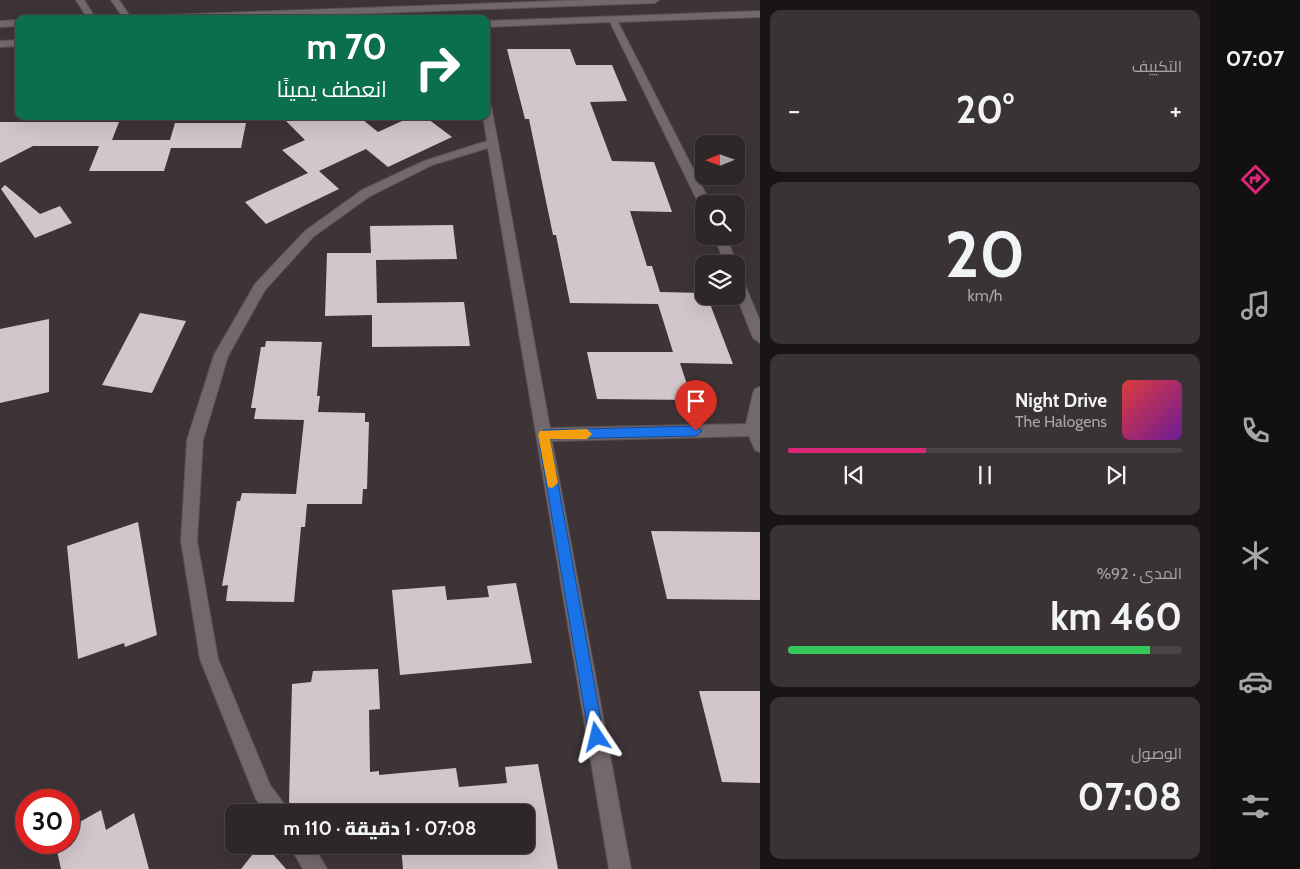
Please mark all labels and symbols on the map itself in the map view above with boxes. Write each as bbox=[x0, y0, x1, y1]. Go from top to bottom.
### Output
north arrow bbox=[695, 135, 745, 185]
pin bbox=[675, 380, 717, 431]
position arrow bbox=[570, 710, 622, 762]
speed limit sign: 30 bbox=[15, 789, 80, 854]

